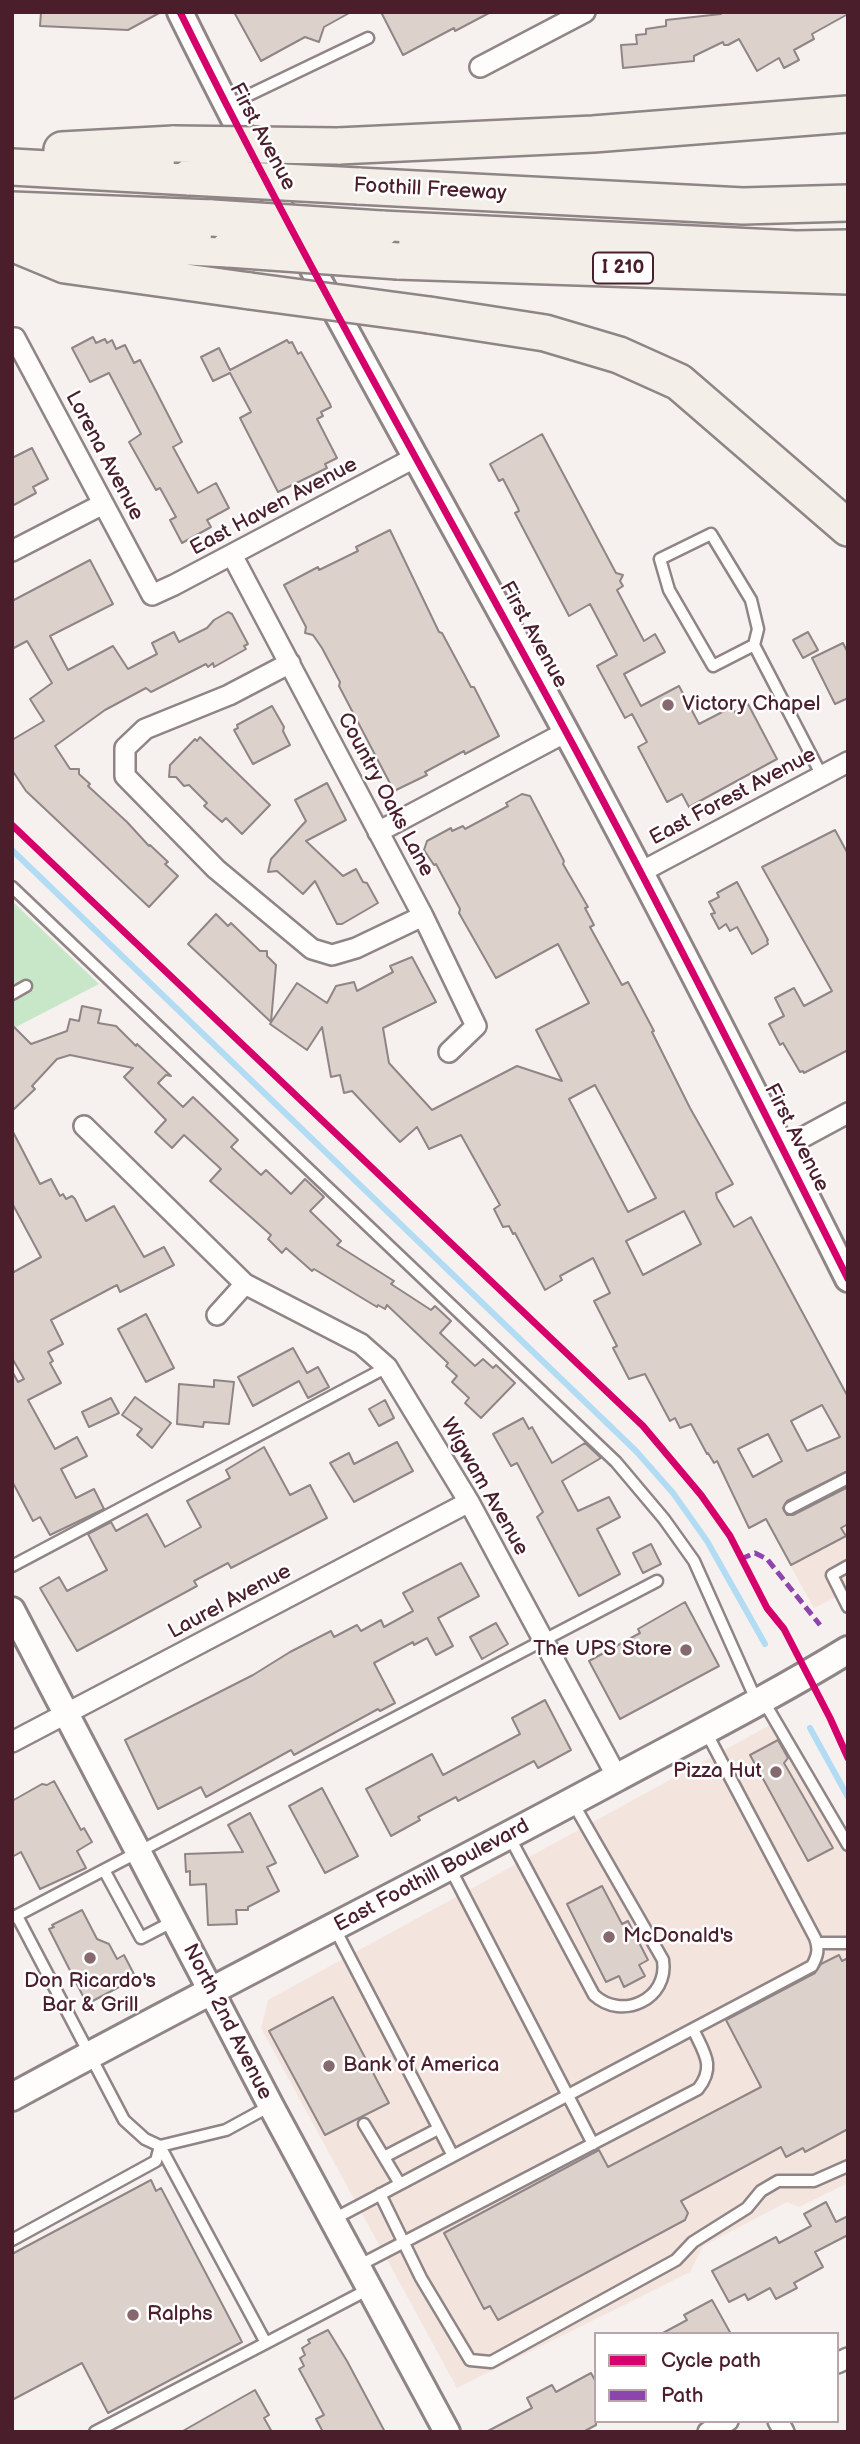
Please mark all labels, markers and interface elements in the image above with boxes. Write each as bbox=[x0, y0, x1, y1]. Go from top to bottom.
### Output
street label: First Avenue bbox=[223, 79, 301, 195]
street label: Foothill Freeway bbox=[353, 173, 507, 207]
road number: I 210 bbox=[593, 252, 653, 284]
street label: Lorena Avenue bbox=[59, 387, 149, 525]
street label: East Haven Avenue bbox=[186, 452, 362, 562]
street label: First Avenue bbox=[493, 577, 573, 693]
place label: Victory Chapel bbox=[682, 692, 820, 718]
marker: Victory Chapel bbox=[660, 697, 676, 713]
street label: Country Oaks Lane bbox=[331, 709, 439, 881]
street label: East Forest Avenue bbox=[646, 743, 820, 851]
street label: First Avenue bbox=[758, 1080, 834, 1196]
street label: Wigwam Avenue bbox=[434, 1414, 534, 1560]
street label: Laurel Avenue bbox=[164, 1559, 296, 1645]
place label: The UPS Store bbox=[533, 1637, 672, 1663]
marker: The UPS Store bbox=[678, 1642, 694, 1658]
place label: Pizza Hut bbox=[673, 1759, 762, 1785]
marker: Pizza Hut bbox=[768, 1764, 784, 1780]
street label: East Foothill Boulevard bbox=[330, 1814, 534, 1938]
place label: McDonald's bbox=[623, 1924, 733, 1950]
marker: McDonald's bbox=[601, 1929, 617, 1945]
street label: North 2nd Avenue bbox=[177, 1940, 277, 2104]
marker: Don Ricardo's Bar & Grill bbox=[82, 1950, 98, 1966]
place label: Don Ricardo's Bar & Grill bbox=[24, 1969, 156, 2019]
place label: Bank of America bbox=[343, 2053, 499, 2079]
marker: Bank of America bbox=[321, 2058, 337, 2074]
place label: Ralphs bbox=[147, 2302, 213, 2328]
marker: Ralphs bbox=[125, 2307, 141, 2323]
legend bbox=[594, 2332, 839, 2423]
text: Cycle path bbox=[661, 2348, 761, 2373]
text: Path bbox=[661, 2383, 703, 2408]

